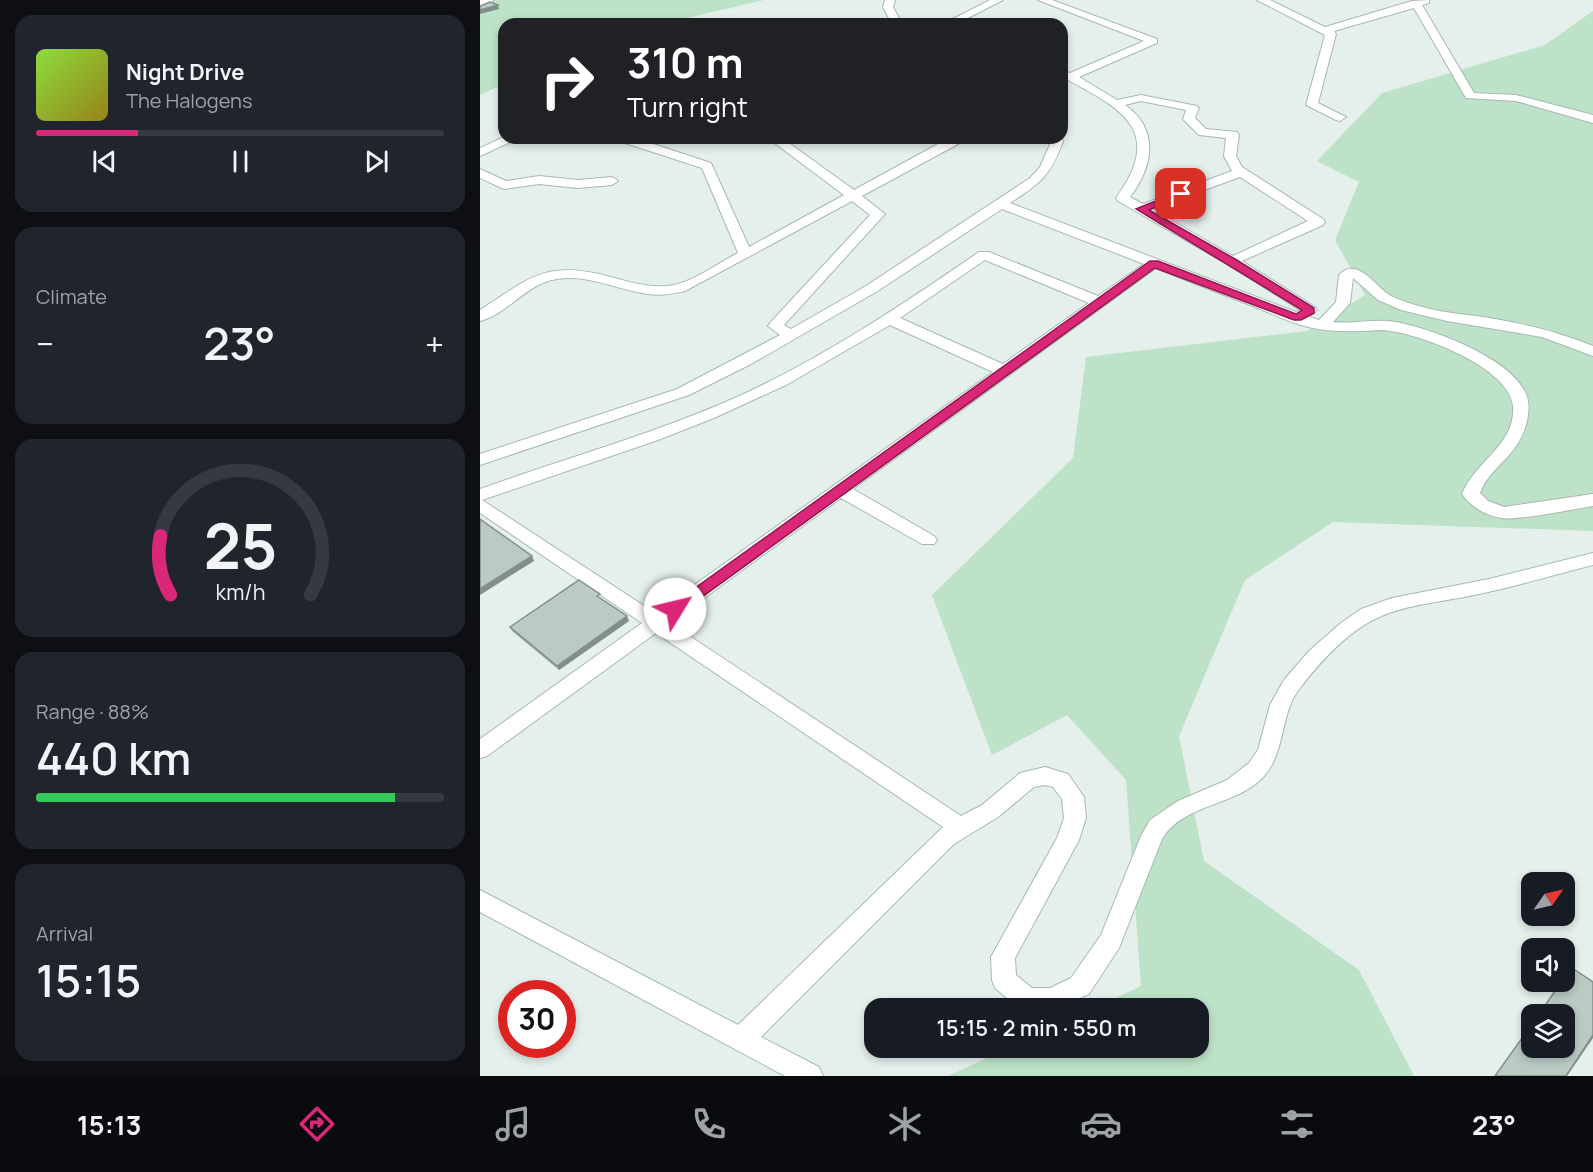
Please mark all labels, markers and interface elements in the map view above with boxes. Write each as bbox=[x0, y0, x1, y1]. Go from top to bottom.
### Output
text: 310 m bbox=[627, 33, 744, 91]
icon: right bbox=[528, 42, 606, 120]
text: Night Drive bbox=[126, 57, 245, 87]
text: The Halogens bbox=[126, 87, 252, 114]
text: Turn right bbox=[627, 88, 748, 125]
icon: previous bbox=[88, 145, 121, 178]
icon: pause bbox=[224, 145, 257, 178]
icon: next bbox=[360, 145, 393, 178]
pin bbox=[1155, 168, 1206, 219]
icon: arrive bbox=[1164, 177, 1197, 210]
text: Climate bbox=[36, 283, 107, 310]
text: 23° bbox=[203, 312, 276, 374]
text: − bbox=[36, 321, 54, 366]
text: + bbox=[425, 321, 444, 366]
text: 25 bbox=[203, 502, 277, 588]
text: km/h bbox=[215, 577, 265, 606]
position arrow bbox=[643, 577, 707, 641]
text: Range · 88% bbox=[36, 698, 149, 725]
text: 440 km bbox=[36, 727, 191, 789]
north arrow bbox=[1521, 872, 1575, 926]
map controls bbox=[1521, 872, 1575, 1058]
text: Arrival bbox=[36, 920, 93, 947]
button: sound bbox=[1521, 938, 1575, 992]
text: 15:15 bbox=[36, 949, 141, 1011]
speed limit sign: 30 bbox=[498, 980, 576, 1058]
button: layers bbox=[1521, 1004, 1575, 1058]
text: 15:15 · 2 min · 550 m bbox=[937, 1013, 1136, 1043]
icon: directions bbox=[296, 1103, 338, 1145]
icon: music bbox=[492, 1103, 534, 1145]
icon: phone bbox=[688, 1103, 730, 1145]
icon: climate bbox=[884, 1103, 926, 1145]
icon: car bbox=[1080, 1103, 1122, 1145]
icon: filters bbox=[1276, 1103, 1318, 1145]
text: 15:13 bbox=[77, 1106, 141, 1143]
text: 23° bbox=[1472, 1106, 1516, 1143]

